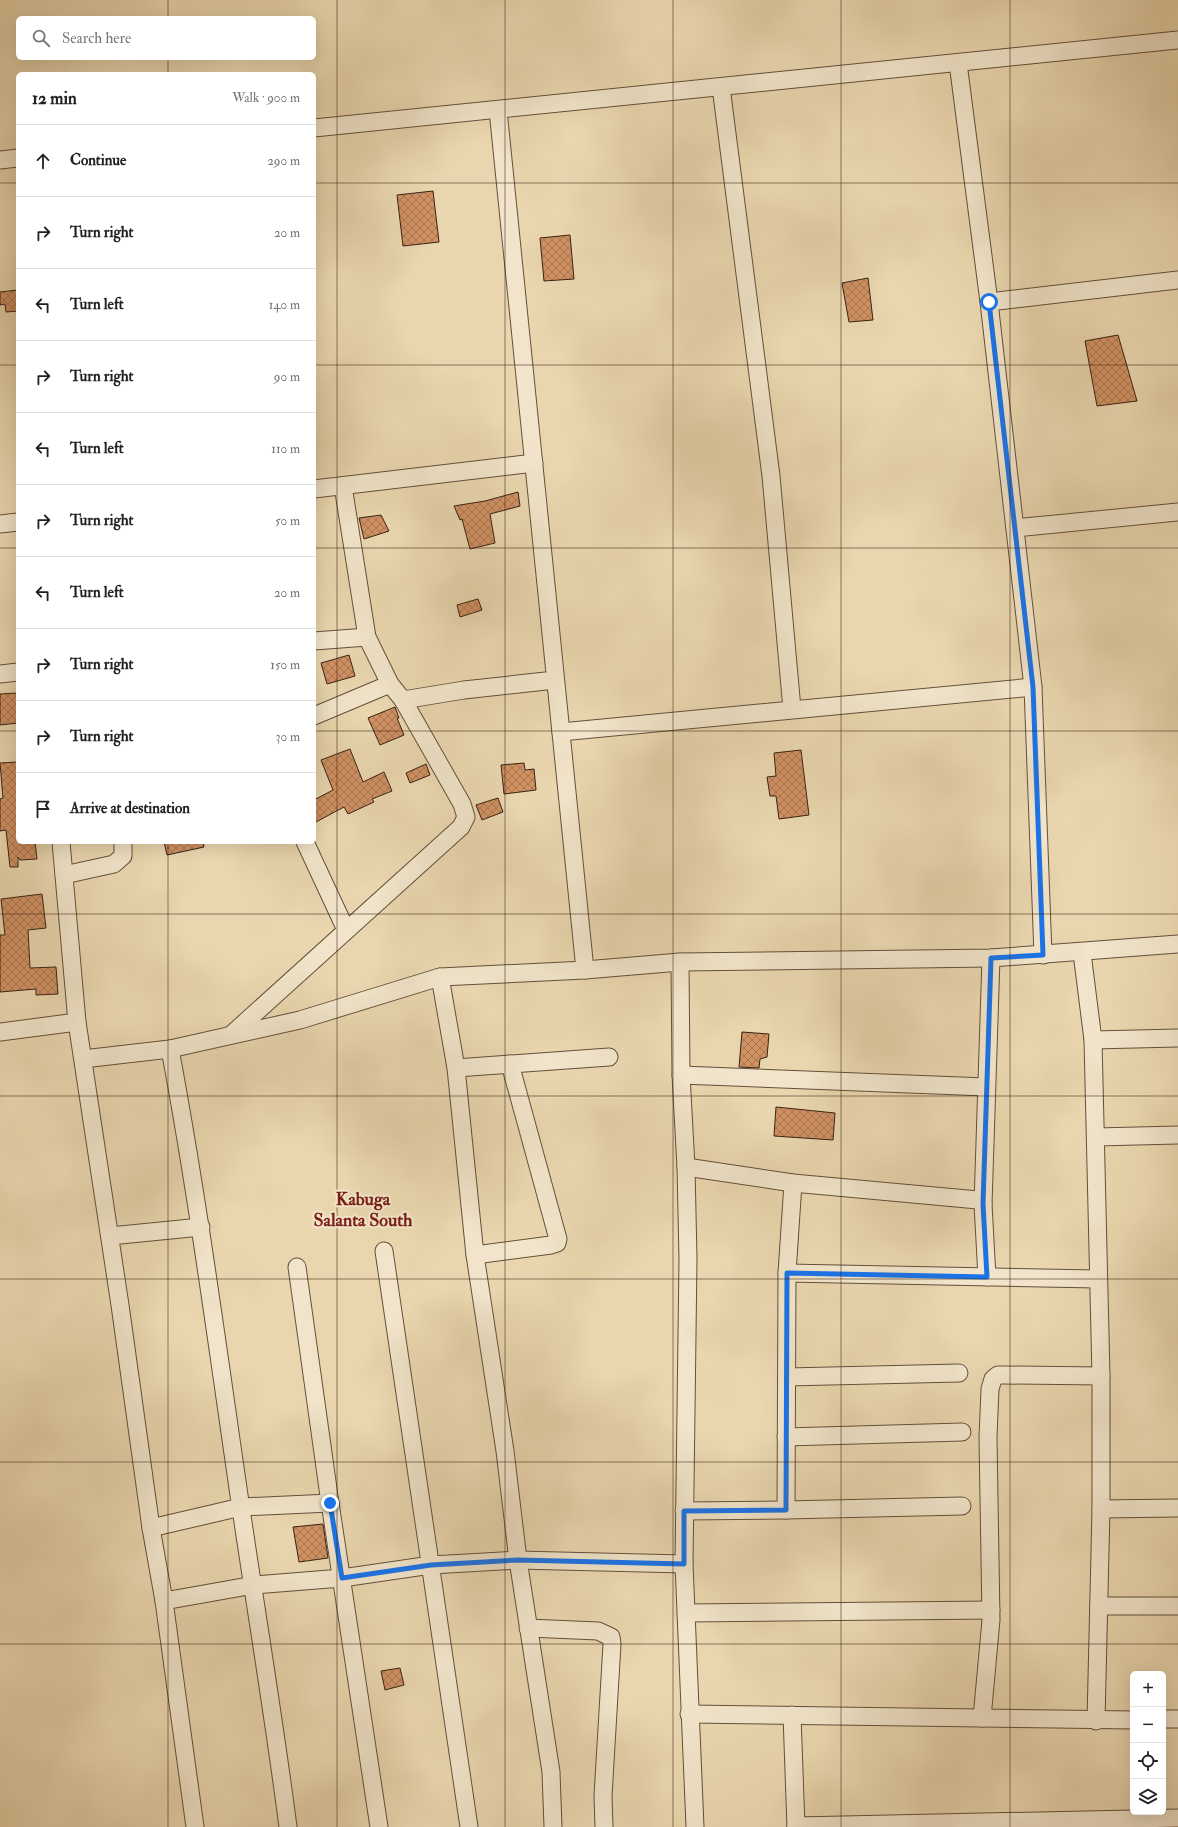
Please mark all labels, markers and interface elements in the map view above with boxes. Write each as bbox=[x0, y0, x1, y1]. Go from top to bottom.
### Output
search box bbox=[16, 16, 316, 60]
icon: search bbox=[30, 27, 52, 49]
text: Search here bbox=[62, 29, 131, 48]
text: 12 min bbox=[32, 88, 77, 109]
text: Walk · 900 m bbox=[232, 90, 300, 106]
icon: ahead bbox=[32, 150, 54, 172]
text: Continue bbox=[70, 151, 126, 170]
text: 290 m bbox=[267, 153, 300, 169]
icon: right bbox=[32, 222, 54, 244]
text: Turn right bbox=[70, 223, 133, 242]
text: 20 m bbox=[274, 225, 300, 241]
route start bbox=[980, 293, 998, 311]
icon: left bbox=[32, 294, 54, 316]
text: Turn left bbox=[70, 295, 124, 314]
text: 140 m bbox=[269, 297, 300, 313]
icon: right bbox=[32, 366, 54, 388]
text: Turn right bbox=[70, 367, 133, 386]
text: 90 m bbox=[274, 369, 300, 385]
icon: left bbox=[32, 438, 54, 460]
text: Turn left bbox=[70, 439, 124, 458]
text: 110 m bbox=[271, 441, 300, 457]
icon: right bbox=[32, 510, 54, 532]
text: Turn right bbox=[70, 511, 133, 530]
text: 50 m bbox=[275, 513, 300, 529]
icon: left bbox=[32, 582, 54, 604]
text: Turn left bbox=[70, 583, 124, 602]
text: 20 m bbox=[274, 585, 300, 601]
icon: right bbox=[32, 654, 54, 676]
text: Turn right bbox=[70, 655, 133, 674]
text: 150 m bbox=[270, 657, 300, 673]
icon: right bbox=[32, 726, 54, 748]
text: Turn right bbox=[70, 727, 133, 746]
text: 30 m bbox=[276, 729, 300, 745]
icon: arrive bbox=[32, 798, 54, 820]
text: Arrive at destination bbox=[70, 799, 190, 818]
district label: Kabuga Salanta South bbox=[314, 1188, 413, 1232]
route end bbox=[321, 1494, 339, 1512]
map controls bbox=[1130, 1671, 1166, 1815]
button: + bbox=[1130, 1671, 1166, 1707]
button: − bbox=[1130, 1707, 1166, 1743]
button: locate bbox=[1130, 1743, 1166, 1779]
button: layers bbox=[1130, 1779, 1166, 1815]

